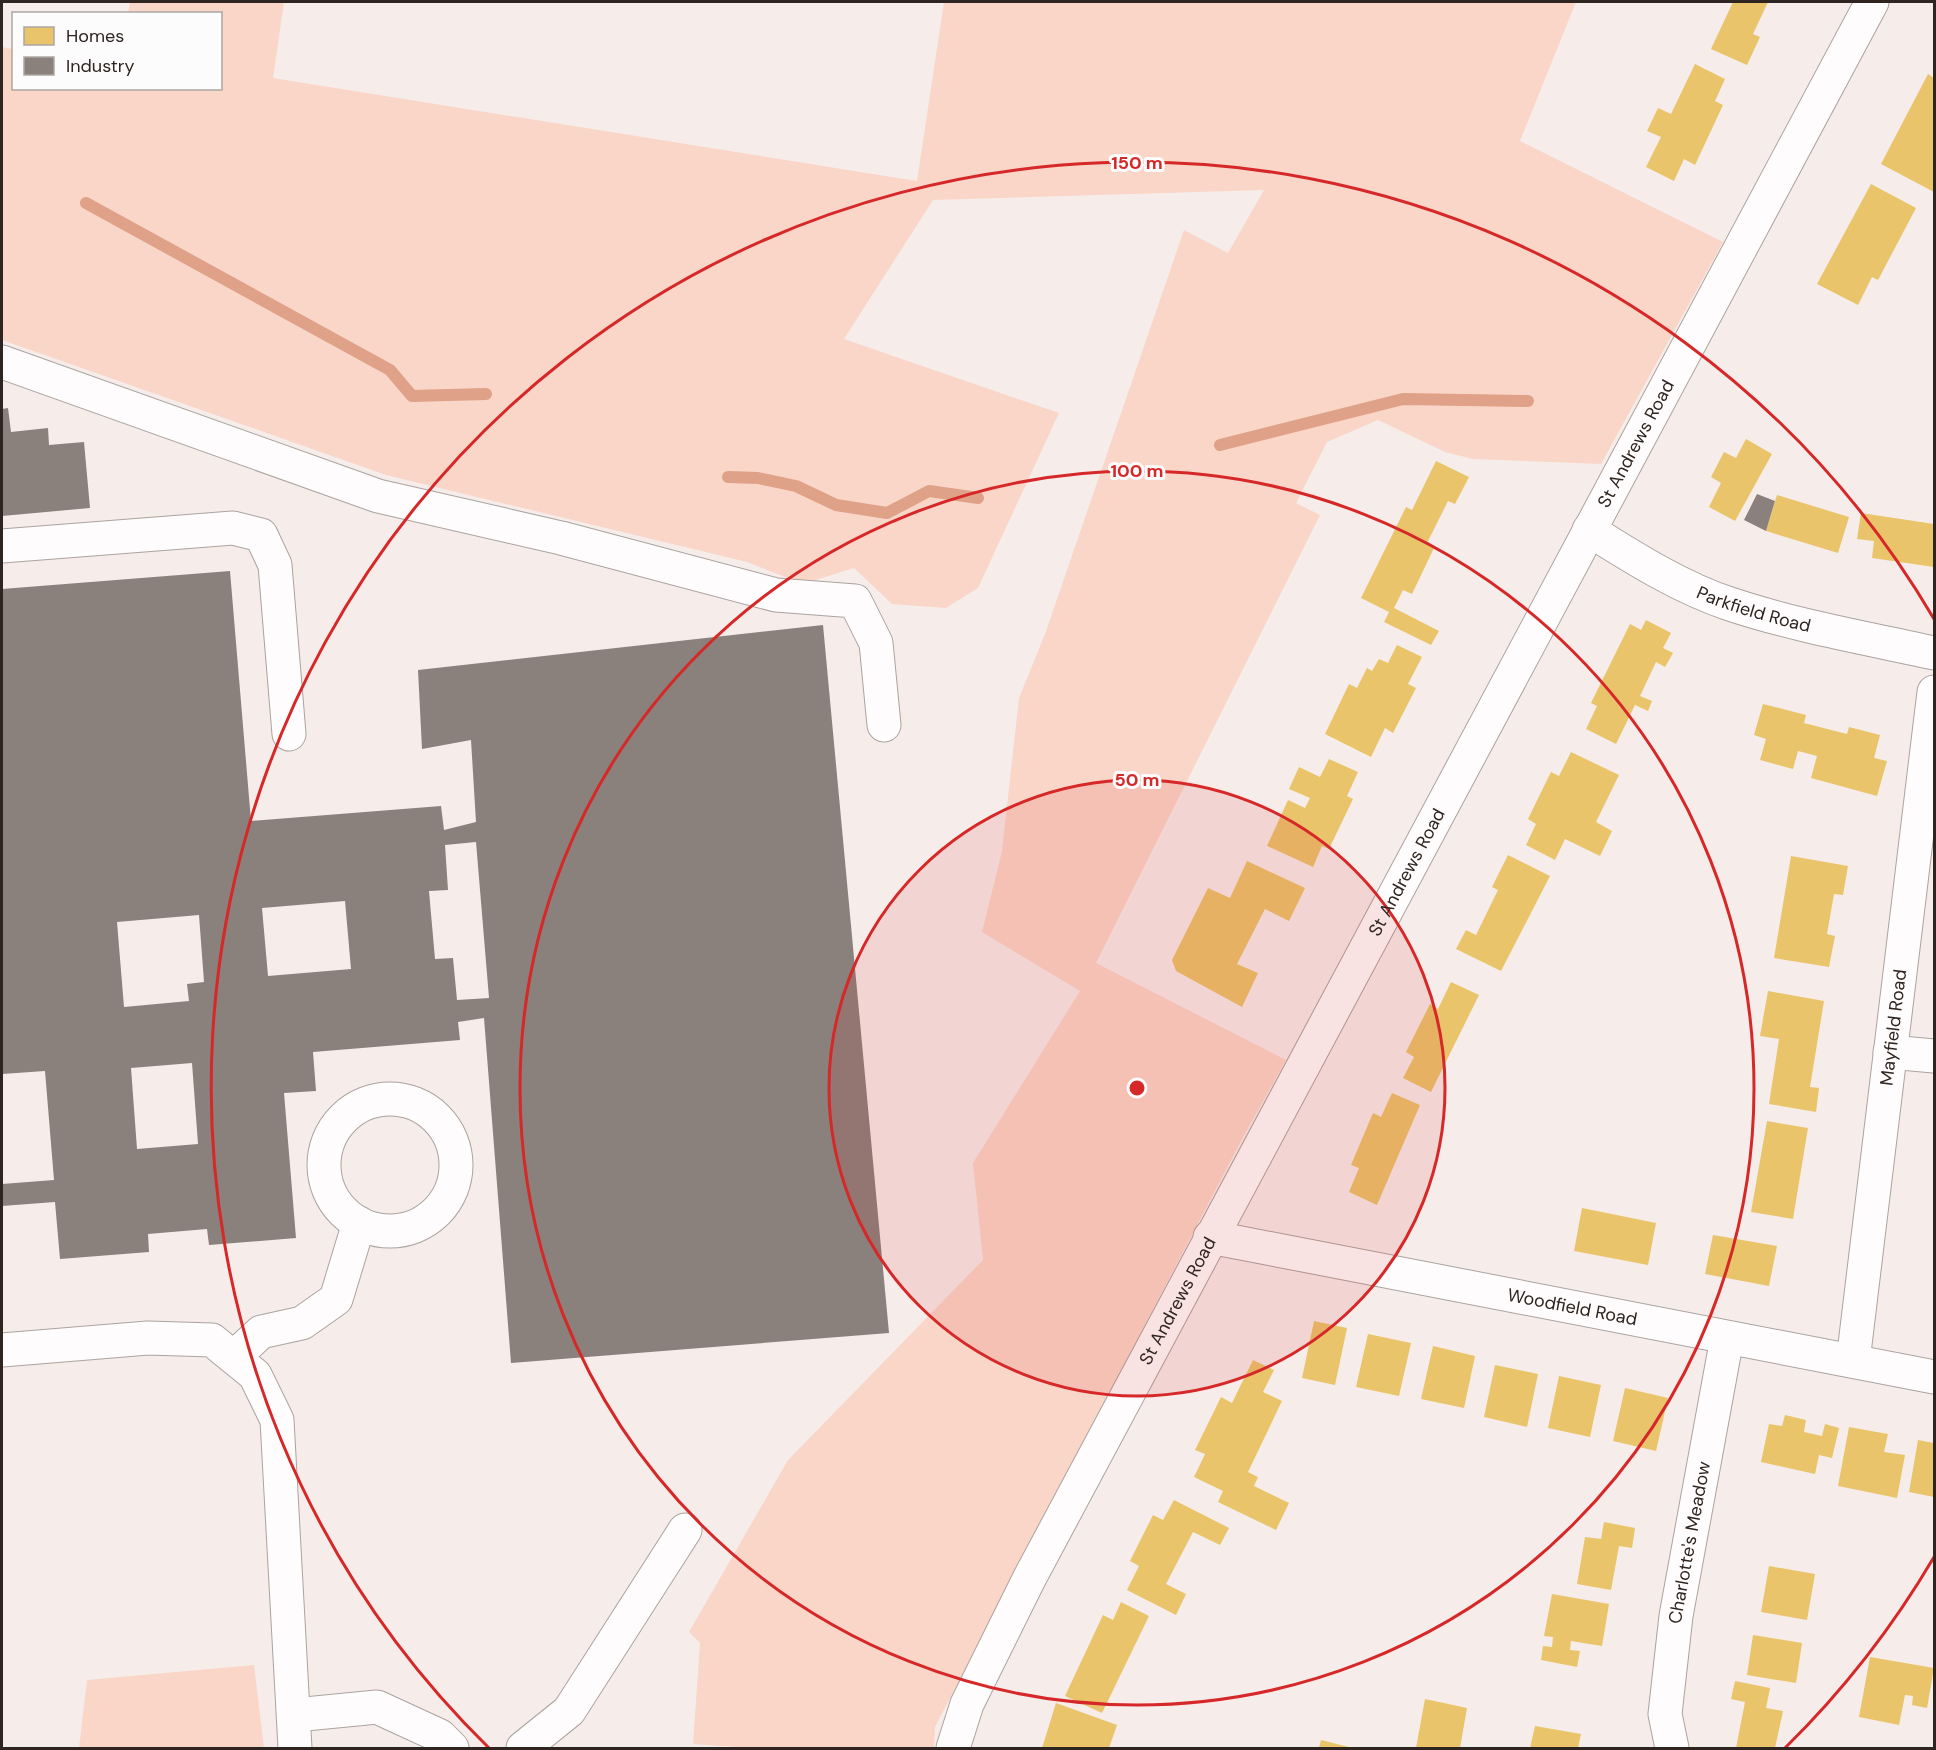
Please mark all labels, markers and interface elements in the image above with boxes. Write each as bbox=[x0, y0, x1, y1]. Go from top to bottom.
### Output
legend bbox=[12, 12, 222, 90]
text: Homes bbox=[66, 24, 124, 48]
text: Industry bbox=[66, 54, 135, 78]
text: 150 m bbox=[1111, 151, 1163, 175]
street label: St Andrews Road bbox=[1592, 376, 1680, 512]
text: 100 m bbox=[1110, 459, 1164, 483]
street label: Parkfield Road bbox=[1693, 580, 1813, 638]
text: 50 m bbox=[1114, 768, 1160, 792]
street label: St Andrews Road bbox=[1363, 804, 1451, 940]
street label: Mayfield Road bbox=[1874, 968, 1912, 1087]
centre of rings bbox=[1127, 1078, 1147, 1098]
street label: St Andrews Road bbox=[1134, 1233, 1222, 1369]
street label: Woodfield Road bbox=[1505, 1283, 1639, 1331]
street label: Charlotte's Meadow bbox=[1663, 1459, 1716, 1625]

